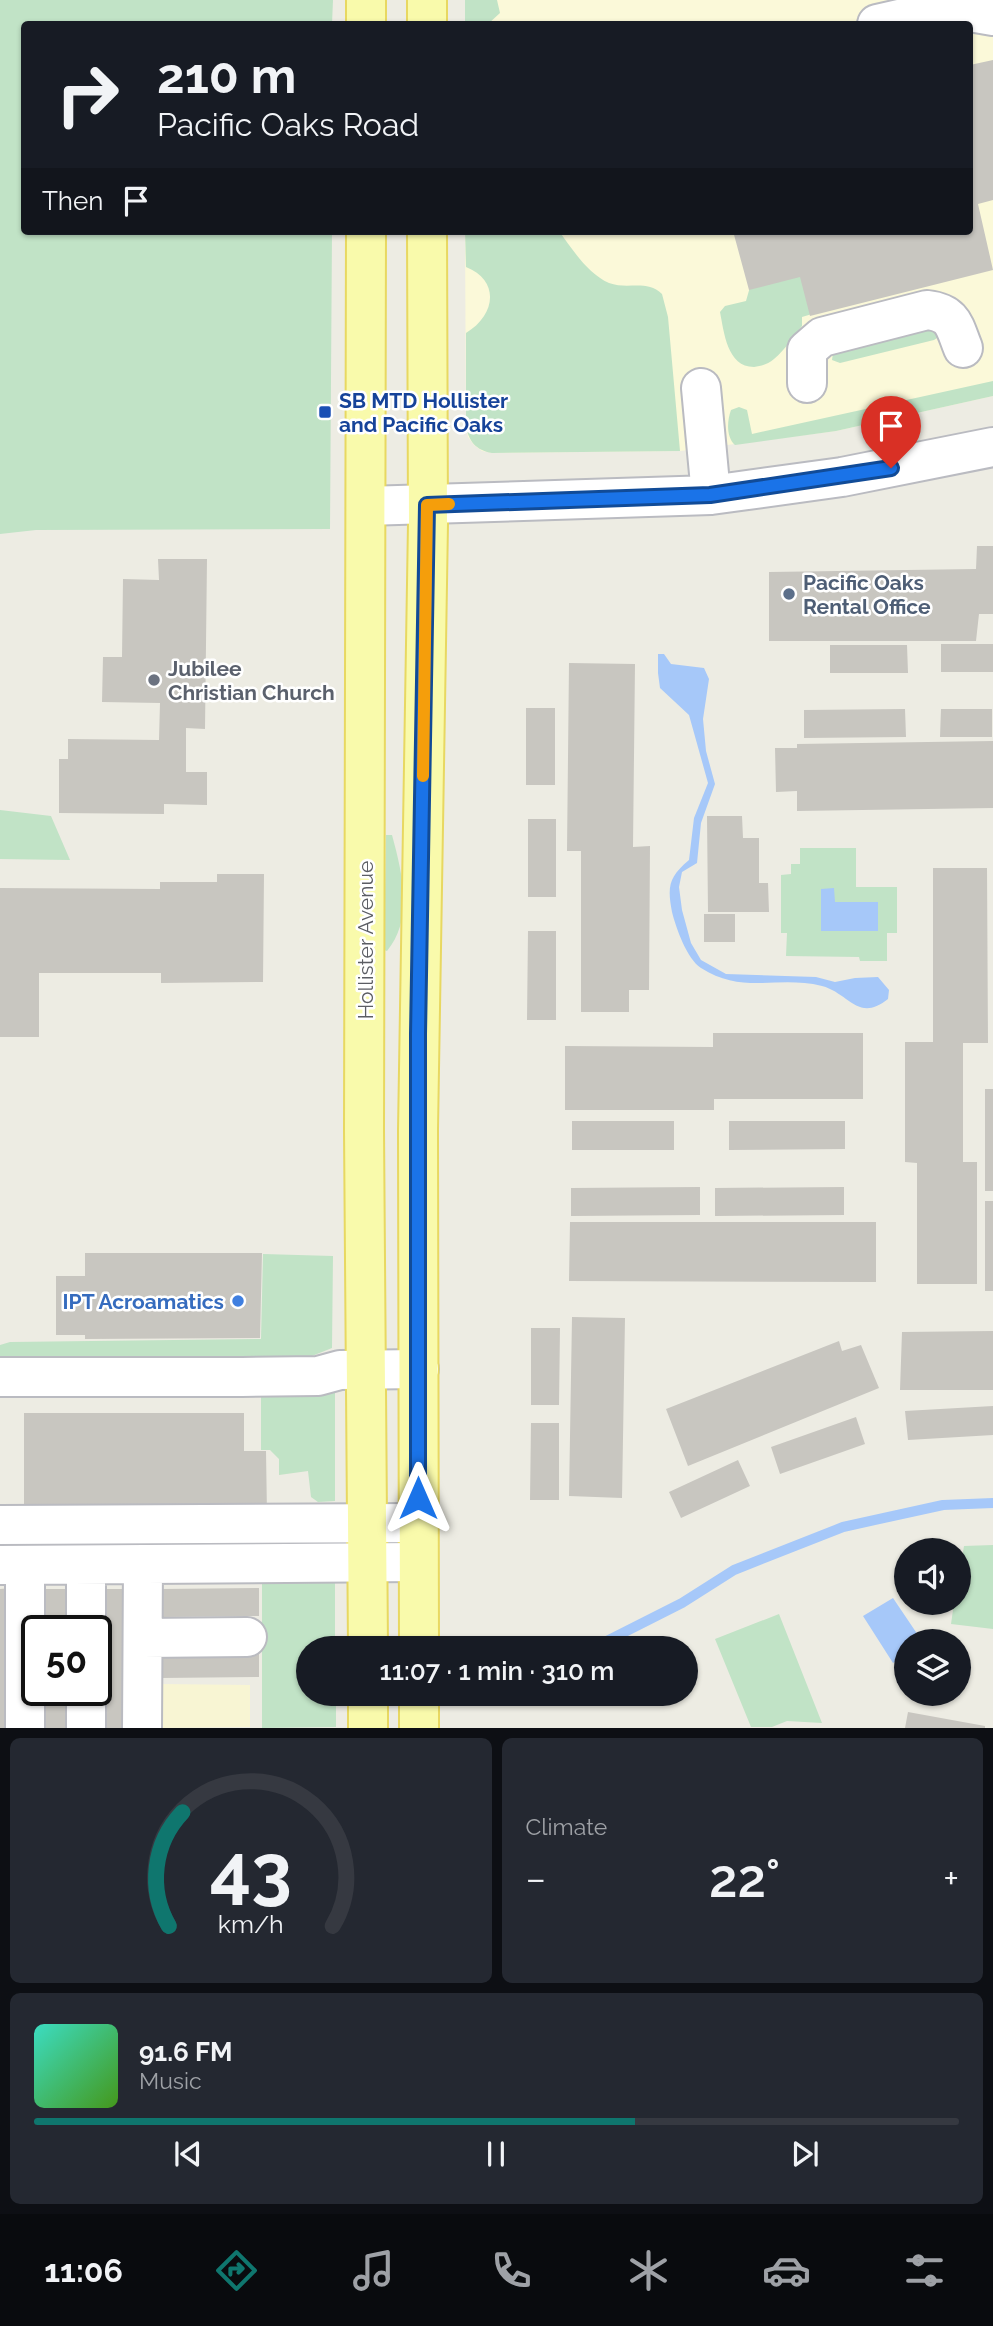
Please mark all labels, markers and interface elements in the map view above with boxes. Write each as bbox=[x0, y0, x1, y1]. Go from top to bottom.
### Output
text: 210 m bbox=[157, 47, 296, 104]
icon: right bbox=[42, 49, 133, 140]
text: Pacific Oaks Road bbox=[157, 106, 419, 143]
icon: arrive bbox=[117, 182, 155, 220]
text: Then bbox=[42, 186, 103, 216]
place label: SB MTD Hollister and Pacific Oaks bbox=[339, 388, 508, 437]
pin bbox=[861, 396, 921, 468]
marker: SB MTD Hollister and Pacific Oaks bbox=[317, 404, 333, 420]
icon: arrive bbox=[872, 407, 910, 445]
place label: Pacific Oaks Rental Office bbox=[803, 570, 931, 619]
marker: Pacific Oaks Rental Office bbox=[781, 586, 797, 602]
place label: Jubilee Christian Church bbox=[168, 656, 335, 705]
marker: Jubilee Christian Church bbox=[146, 672, 162, 688]
street label: Hollister Avenue bbox=[353, 861, 378, 1019]
place label: IPT Acroamatics bbox=[63, 1289, 224, 1314]
marker: IPT Acroamatics bbox=[230, 1293, 246, 1309]
position arrow bbox=[381, 1461, 455, 1535]
map controls bbox=[894, 1538, 971, 1706]
button: sound bbox=[894, 1538, 971, 1615]
speed limit sign: 50 bbox=[21, 1615, 112, 1706]
button: layers bbox=[894, 1629, 971, 1706]
text: 11:07 · 1 min · 310 m bbox=[380, 1656, 614, 1686]
text: Climate bbox=[526, 1813, 607, 1840]
text: 43 bbox=[210, 1829, 292, 1914]
text: 22° bbox=[709, 1848, 780, 1909]
text: − bbox=[526, 1856, 546, 1901]
text: + bbox=[943, 1856, 959, 1901]
text: km/h bbox=[218, 1909, 284, 1939]
text: 91.6 FM bbox=[139, 2037, 232, 2067]
text: Music bbox=[139, 2067, 202, 2094]
icon: previous bbox=[169, 2135, 207, 2173]
icon: pause bbox=[477, 2135, 515, 2173]
icon: next bbox=[786, 2135, 824, 2173]
icon: directions bbox=[212, 2246, 261, 2295]
icon: music bbox=[349, 2246, 398, 2295]
icon: phone bbox=[487, 2246, 536, 2295]
icon: climate bbox=[624, 2246, 673, 2295]
icon: car bbox=[762, 2246, 811, 2295]
icon: filters bbox=[900, 2246, 949, 2295]
text: 11:06 bbox=[44, 2252, 123, 2289]

